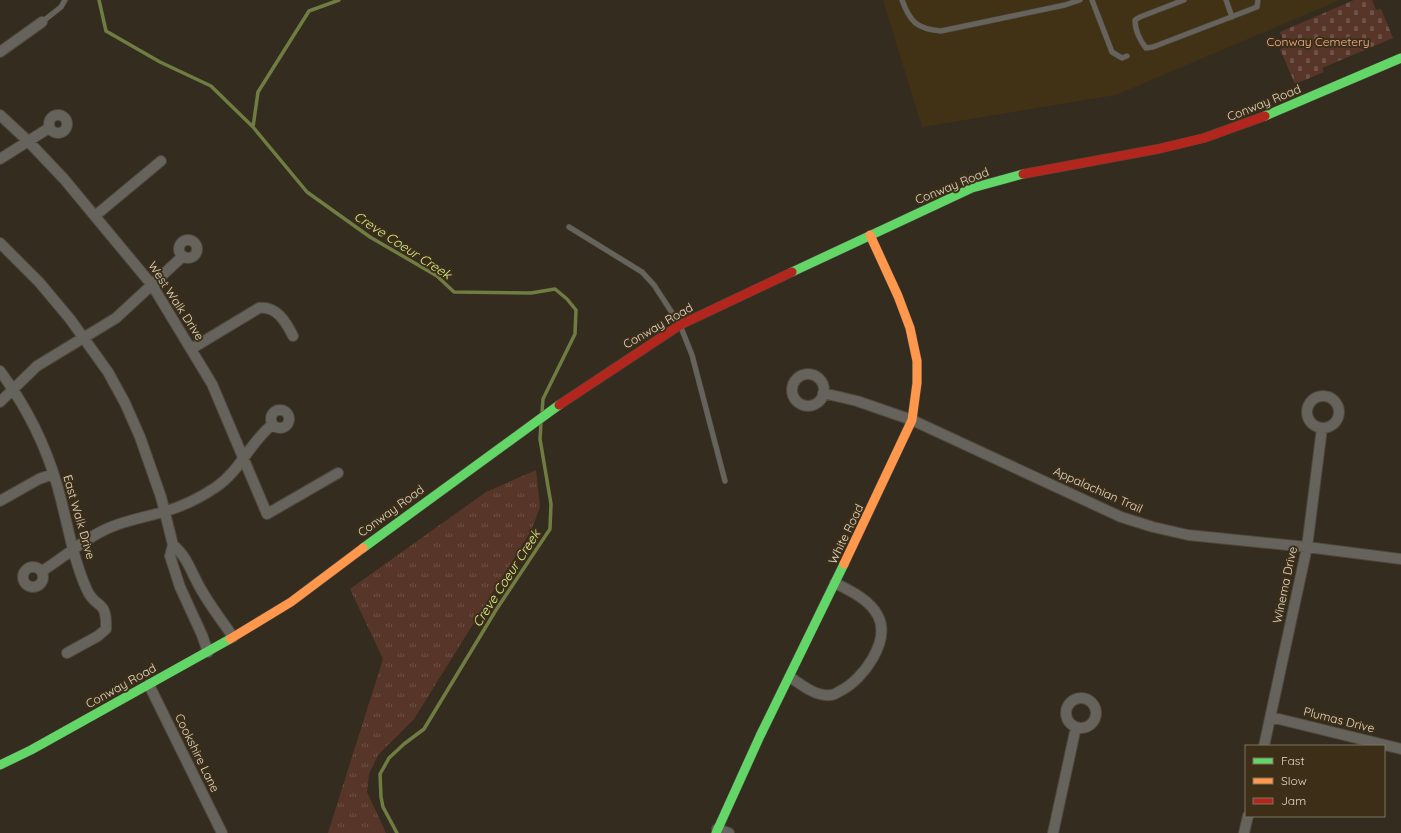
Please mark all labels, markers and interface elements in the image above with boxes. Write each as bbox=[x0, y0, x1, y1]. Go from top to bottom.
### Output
park label: Conway Cemetery bbox=[1266, 34, 1370, 49]
street label: Conway Road bbox=[1225, 81, 1303, 124]
street label: Conway Road bbox=[913, 164, 991, 207]
water label: Creve Coeur Creek bbox=[351, 208, 455, 283]
street label: West Walk Drive bbox=[145, 258, 208, 343]
street label: Conway Road bbox=[620, 300, 695, 352]
street label: Appalachian Trail bbox=[1051, 463, 1145, 516]
street label: East Walk Drive bbox=[60, 473, 99, 561]
street label: Conway Road bbox=[355, 482, 427, 540]
street label: White Road bbox=[825, 501, 866, 566]
water label: Creve Coeur Creek bbox=[469, 526, 544, 630]
street label: Winema Drive bbox=[1269, 545, 1300, 625]
street label: Conway Road bbox=[83, 660, 159, 711]
street label: Plumas Drive bbox=[1302, 703, 1376, 736]
street label: Cookshire Lane bbox=[172, 711, 223, 795]
legend bbox=[1245, 745, 1385, 817]
text: Fast bbox=[1281, 753, 1305, 768]
text: Slow bbox=[1281, 773, 1307, 788]
text: Jam bbox=[1281, 793, 1306, 808]

